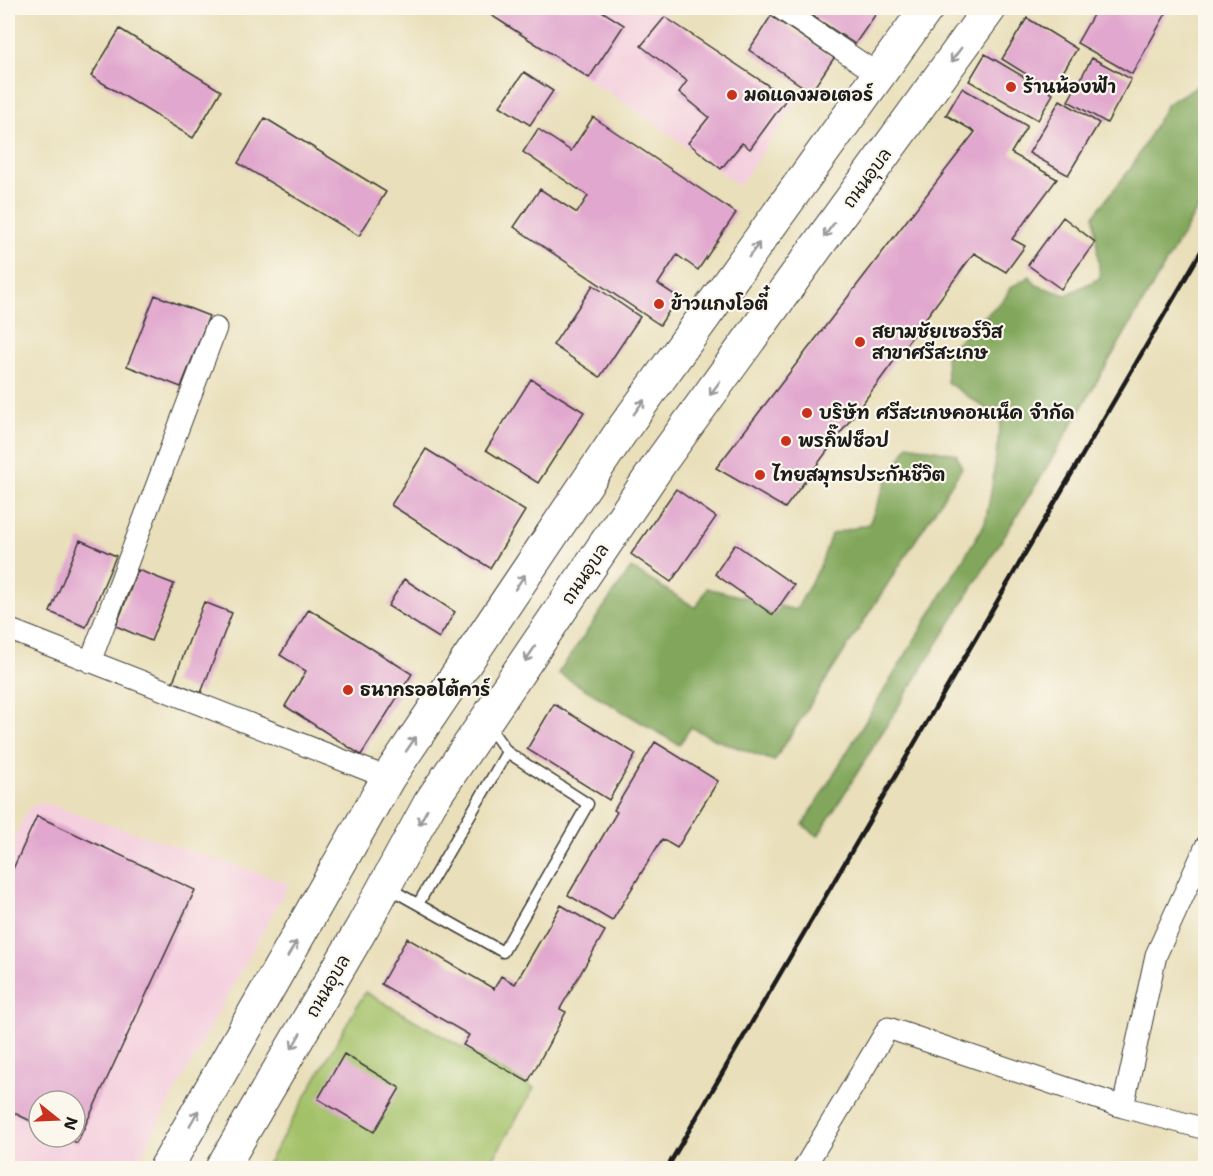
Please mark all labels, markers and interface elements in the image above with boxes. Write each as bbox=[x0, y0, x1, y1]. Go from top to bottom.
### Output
one-way arrow bbox=[950, 46, 962, 62]
place label: ร้านน้องฟ้า bbox=[1023, 75, 1116, 99]
marker: ร้านน้องฟ้า bbox=[1004, 80, 1018, 94]
place label: มดแดงมอเตอร์ bbox=[744, 82, 873, 107]
marker: มดแดงมอเตอร์ bbox=[725, 88, 739, 102]
street label: ถนนอุบล bbox=[837, 143, 899, 214]
one-way arrow bbox=[823, 221, 836, 237]
one-way arrow bbox=[748, 242, 760, 258]
place label: ข้าวแกงโอตี๋ bbox=[671, 285, 771, 316]
marker: ข้าวแกงโอตี๋ bbox=[652, 297, 666, 311]
place label: สยามชัยเซอร์วิส สาขาศรีสะเกษ bbox=[872, 319, 1004, 365]
marker: สยามชัยเซอร์วิส สาขาศรีสะเกษ bbox=[853, 335, 867, 349]
one-way arrow bbox=[708, 379, 721, 395]
one-way arrow bbox=[633, 400, 645, 416]
place label: บริษัท ศรีสะเกษคอนเน็ค จำกัด bbox=[819, 401, 1074, 425]
marker: บริษัท ศรีสะเกษคอนเน็ค จำกัด bbox=[800, 406, 814, 420]
place label: พรกิ๊ฟช็อป bbox=[798, 424, 889, 453]
marker: พรกิ๊ฟช็อป bbox=[779, 434, 793, 448]
place label: ไทยสมุทรประกันชีวิต bbox=[771, 463, 945, 488]
marker: ไทยสมุทรประกันชีวิต bbox=[753, 468, 767, 482]
street label: ถนนอุบล bbox=[556, 539, 616, 610]
one-way arrow bbox=[514, 574, 526, 591]
one-way arrow bbox=[524, 646, 536, 662]
place label: ธนากรออโต้คาร์ bbox=[360, 677, 490, 702]
marker: ธนากรออโต้คาร์ bbox=[341, 683, 355, 697]
one-way arrow bbox=[404, 735, 417, 752]
one-way arrow bbox=[417, 808, 429, 825]
one-way arrow bbox=[286, 941, 298, 958]
street label: ถนนอุบล bbox=[300, 950, 357, 1023]
one-way arrow bbox=[289, 1032, 301, 1049]
north arrow bbox=[27, 1089, 87, 1149]
one-way arrow bbox=[189, 1109, 201, 1126]
text: N bbox=[59, 1114, 83, 1133]

